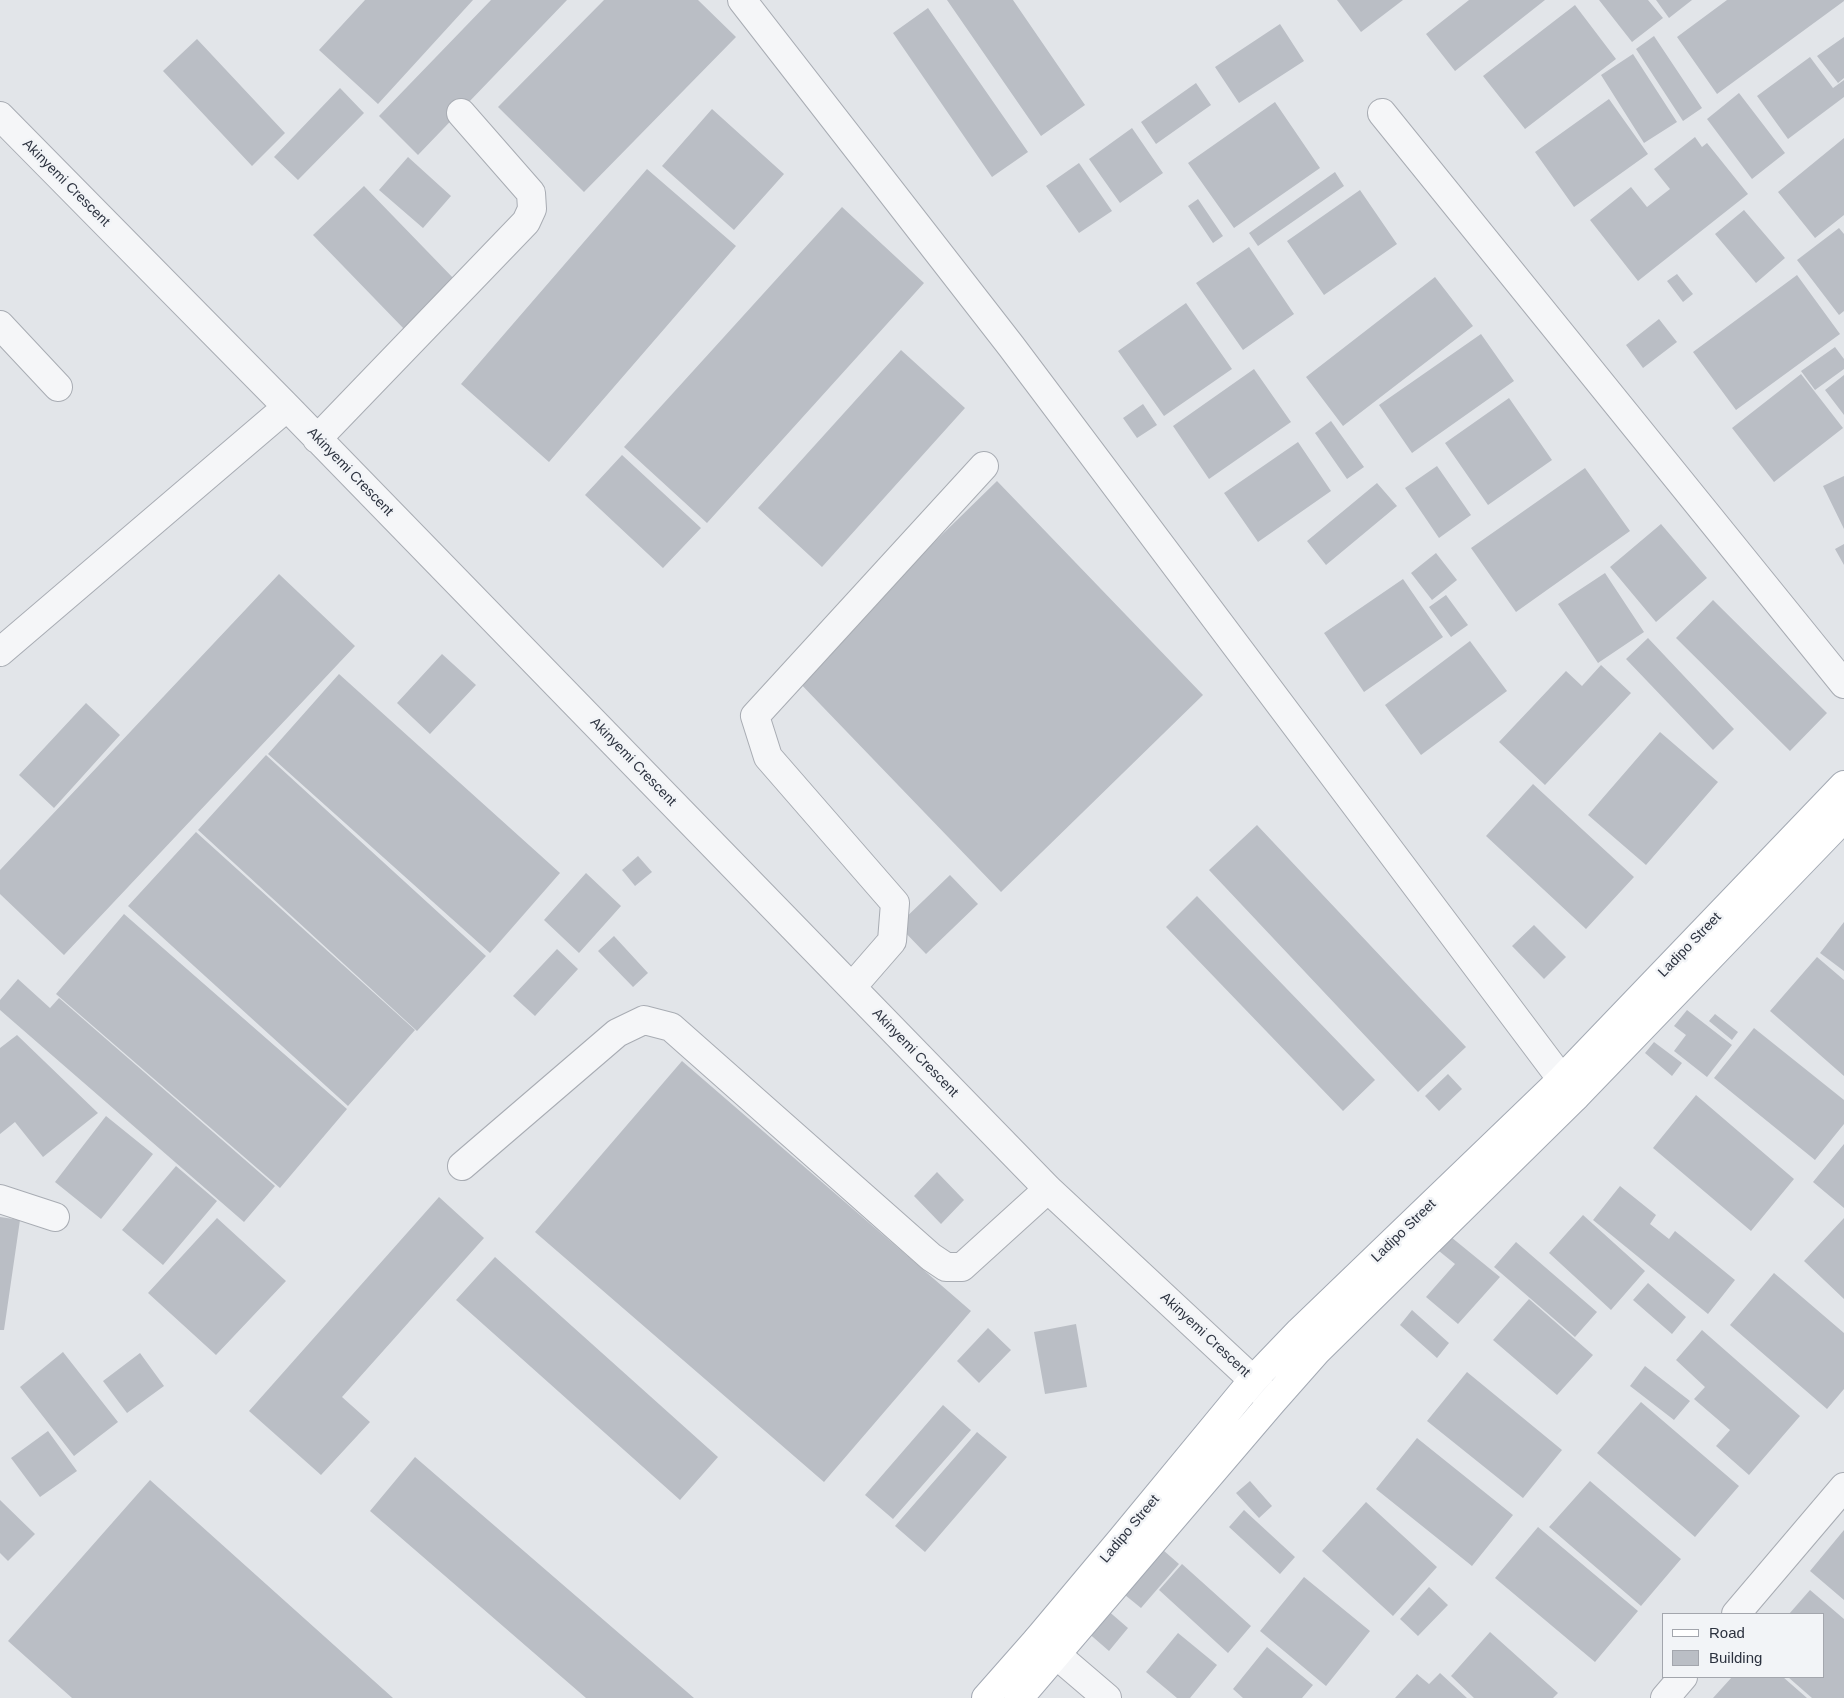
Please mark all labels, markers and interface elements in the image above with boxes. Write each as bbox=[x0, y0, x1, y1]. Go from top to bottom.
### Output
street label: Akinyemi Crescent bbox=[19, 136, 113, 230]
street label: Akinyemi Crescent bbox=[303, 424, 397, 520]
street label: Akinyemi Crescent bbox=[586, 714, 680, 810]
street label: Ladipo Street bbox=[1655, 909, 1725, 981]
street label: Akinyemi Crescent bbox=[868, 1005, 962, 1101]
street label: Ladipo Street bbox=[1368, 1196, 1440, 1266]
street label: Akinyemi Crescent bbox=[1157, 1289, 1253, 1381]
street label: Ladipo Street bbox=[1097, 1492, 1163, 1566]
legend bbox=[1662, 1613, 1824, 1678]
text: Road bbox=[1709, 1624, 1745, 1641]
text: Building bbox=[1709, 1649, 1762, 1666]

